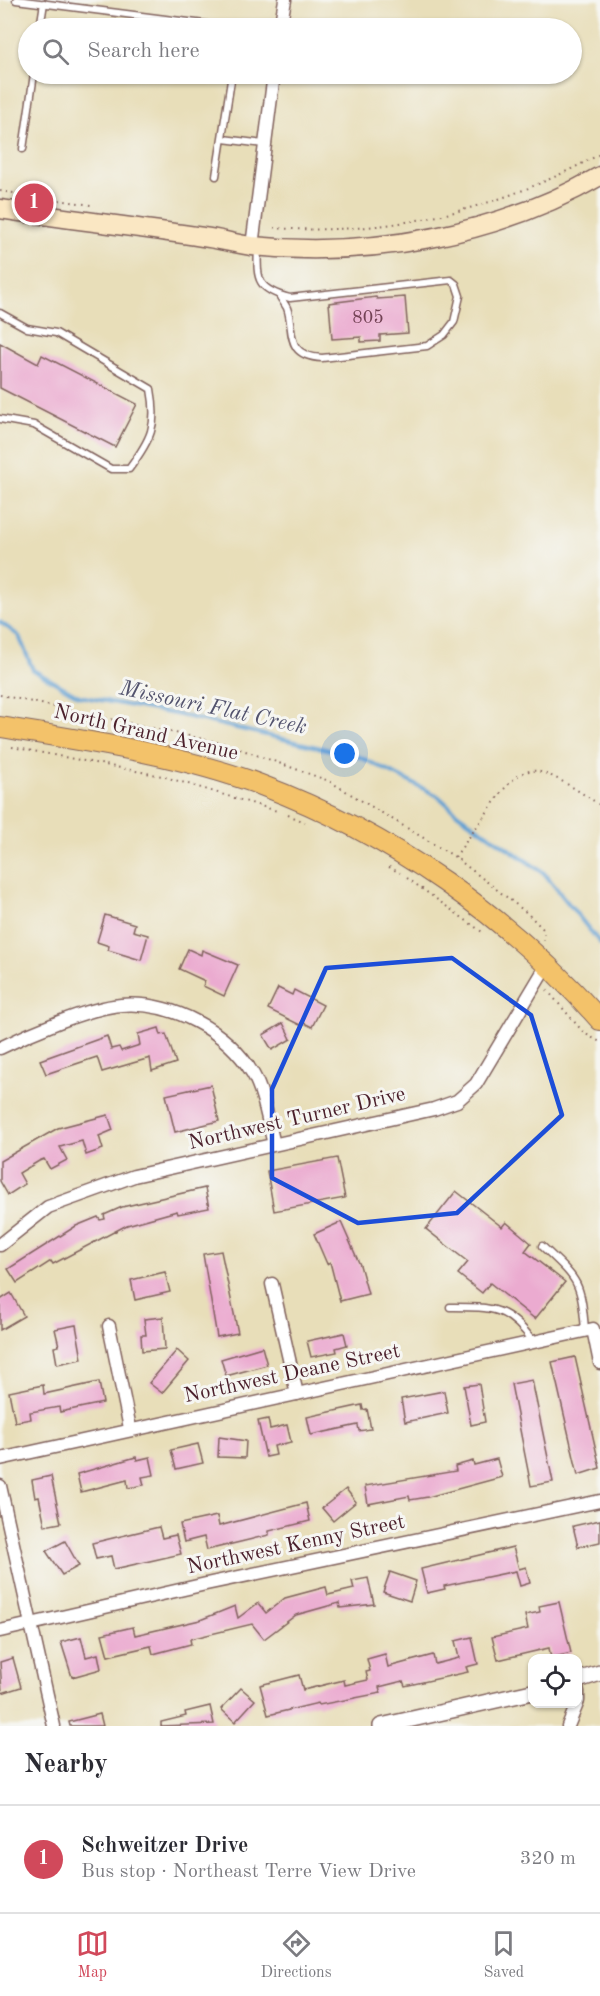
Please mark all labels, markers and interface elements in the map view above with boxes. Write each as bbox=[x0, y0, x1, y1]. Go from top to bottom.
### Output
search box bbox=[18, 18, 582, 84]
icon: search bbox=[39, 35, 72, 68]
text: Search here bbox=[87, 40, 200, 62]
pin: 1 bbox=[15, 180, 54, 226]
house number: 805 bbox=[352, 309, 384, 327]
water label: Missouri Flat Creek bbox=[117, 677, 309, 739]
street label: North Grand Avenue bbox=[52, 702, 240, 764]
your location bbox=[330, 739, 359, 768]
street label: Northwest Turner Drive bbox=[186, 1084, 408, 1154]
street label: Northwest Deane Street bbox=[182, 1341, 402, 1407]
street label: Northwest Kenny Street bbox=[185, 1512, 407, 1578]
map controls bbox=[528, 1654, 582, 1708]
button: locate bbox=[528, 1654, 582, 1708]
text: Nearby bbox=[24, 1752, 108, 1778]
text: Schweitzer Drive bbox=[81, 1835, 248, 1857]
text: 1 bbox=[38, 1849, 49, 1869]
text: 320 m bbox=[520, 1849, 576, 1869]
text: Bus stop · Northeast Terre View Drive bbox=[81, 1862, 416, 1882]
tab: Map bbox=[76, 1927, 109, 1983]
tab: Directions bbox=[261, 1927, 332, 1983]
tab: Saved bbox=[483, 1927, 524, 1983]

